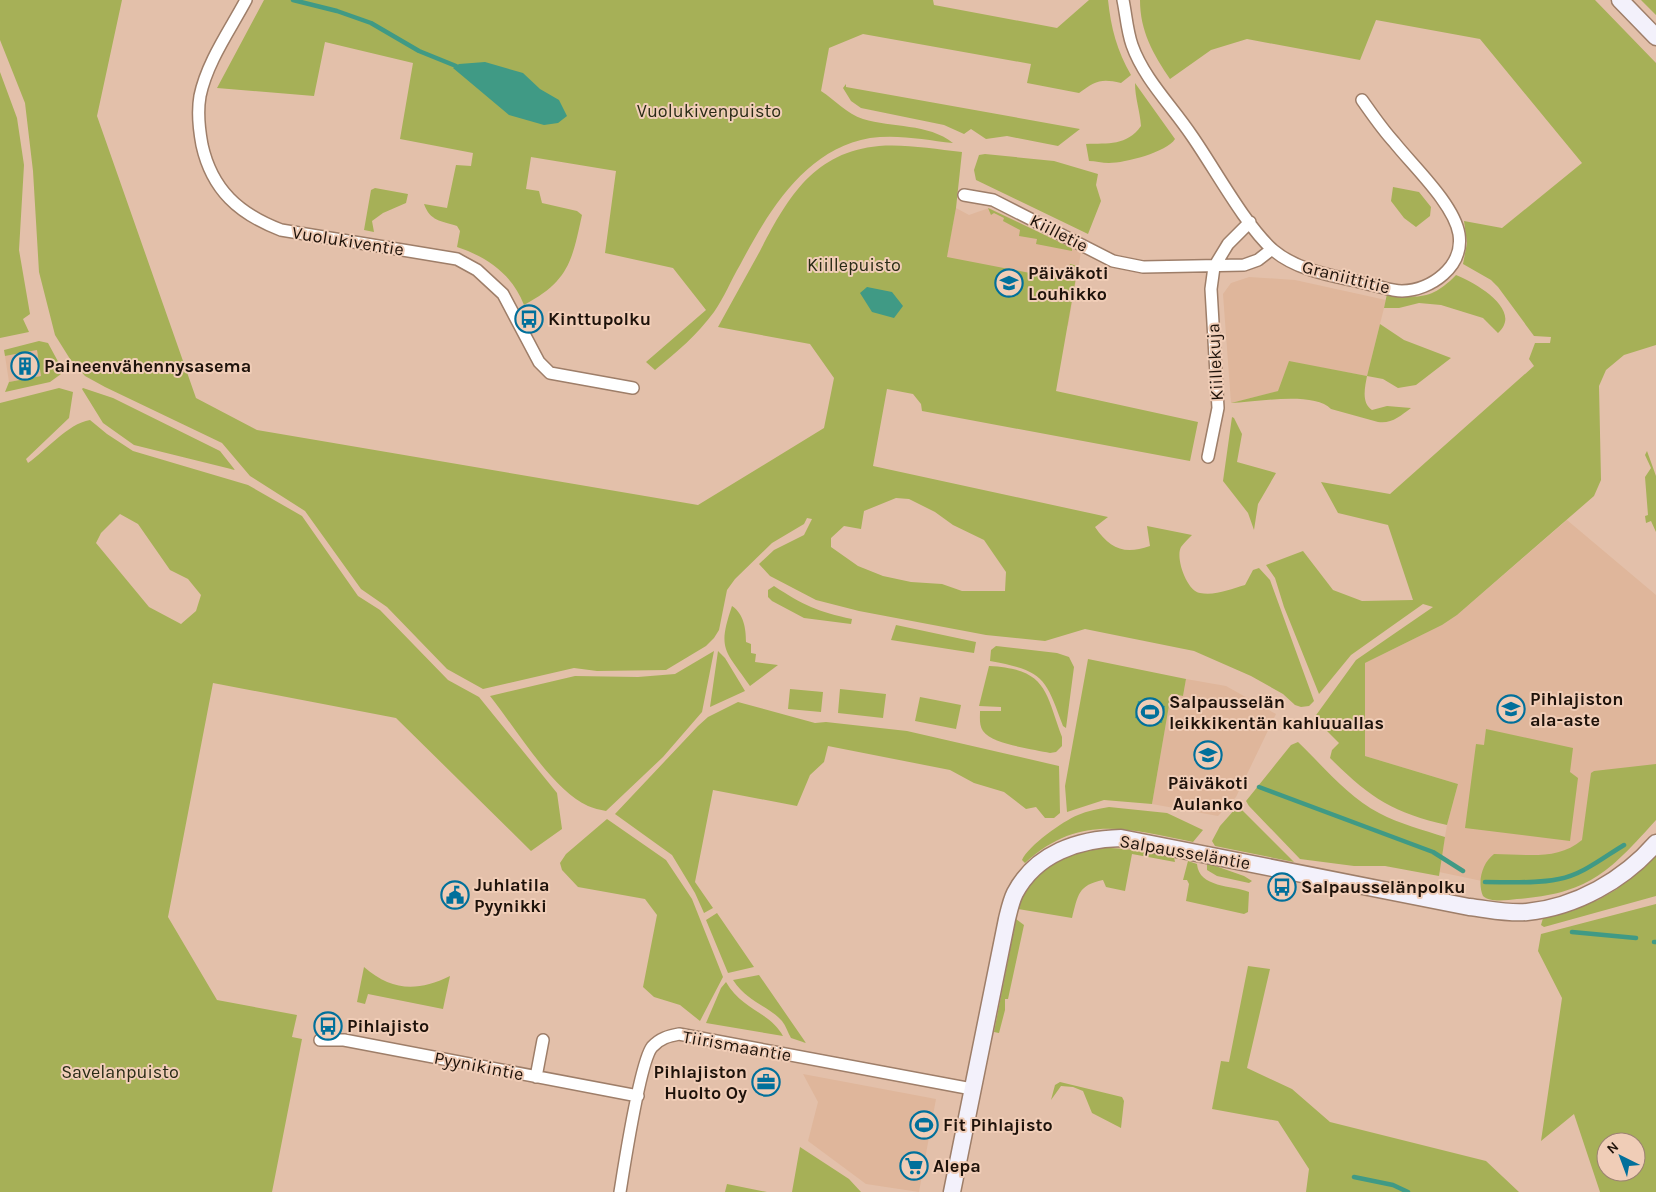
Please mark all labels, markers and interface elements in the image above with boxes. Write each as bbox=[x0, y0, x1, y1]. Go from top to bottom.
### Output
park label: Vuolukivenpuisto bbox=[637, 100, 781, 122]
street label: Kiilletie bbox=[1026, 209, 1092, 257]
street label: Vuolukiventie bbox=[291, 221, 405, 261]
park label: Kiillepuisto bbox=[807, 254, 901, 276]
street label: Graniittitie bbox=[1300, 255, 1392, 299]
place label: Päiväkoti Louhikko bbox=[1028, 262, 1109, 305]
school or university icon: Päiväkoti Louhikko bbox=[994, 268, 1024, 298]
bus stop icon: Kinttupolku bbox=[514, 304, 544, 334]
place label: Kinttupolku bbox=[548, 308, 651, 330]
street label: Kiillekuja bbox=[1202, 323, 1228, 401]
building icon: Paineenvähennysasema bbox=[10, 351, 40, 381]
place label: Paineenvähennysasema bbox=[44, 355, 251, 377]
place label: Pihlajiston ala-aste bbox=[1530, 688, 1624, 731]
place label: Salpausselän leikkikentän kahluuallas bbox=[1169, 691, 1384, 734]
school or university icon: Pihlajiston ala-aste bbox=[1496, 694, 1526, 724]
sports icon: Salpausselän leikkikentän kahluuallas bbox=[1135, 697, 1165, 727]
school or university icon: Päiväkoti Aulanko bbox=[1193, 740, 1223, 770]
place label: Päiväkoti Aulanko bbox=[1168, 772, 1248, 815]
street label: Salpausseläntie bbox=[1118, 830, 1252, 874]
bus stop icon: Salpausselänpolku bbox=[1267, 872, 1297, 902]
place label: Juhlatila Pyynikki bbox=[474, 874, 550, 917]
place label: Salpausselänpolku bbox=[1301, 876, 1466, 898]
public building icon: Juhlatila Pyynikki bbox=[440, 880, 470, 910]
bus stop icon: Pihlajisto bbox=[313, 1011, 343, 1041]
place label: Pihlajisto bbox=[347, 1015, 429, 1037]
street label: Tiirismaantie bbox=[681, 1026, 793, 1066]
street label: Pyynikintie bbox=[432, 1047, 526, 1085]
park label: Savelanpuisto bbox=[61, 1061, 179, 1083]
place label: Pihlajiston Huolto Oy bbox=[653, 1061, 747, 1104]
office icon: Pihlajiston Huolto Oy bbox=[751, 1067, 781, 1097]
sports icon: Fit Pihlajisto bbox=[909, 1110, 939, 1140]
place label: Fit Pihlajisto bbox=[943, 1114, 1053, 1136]
north arrow bbox=[1596, 1132, 1646, 1182]
text: N bbox=[1603, 1138, 1622, 1157]
supermarket icon: Alepa bbox=[899, 1151, 929, 1181]
place label: Alepa bbox=[933, 1155, 981, 1177]

